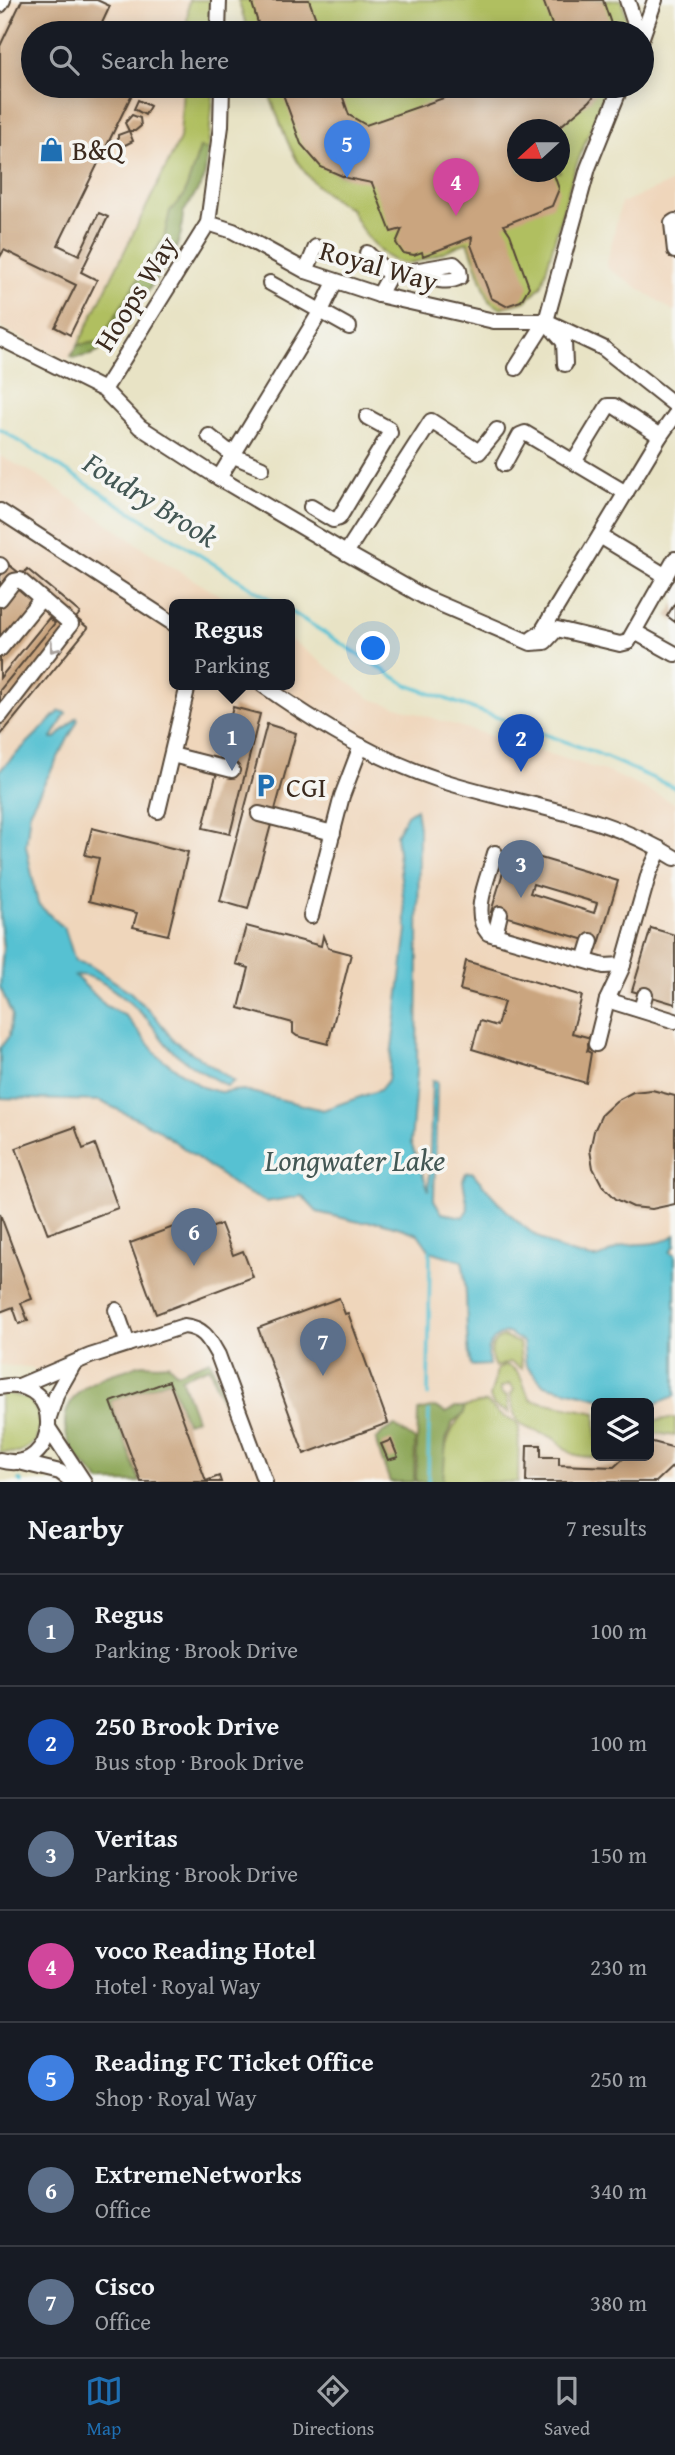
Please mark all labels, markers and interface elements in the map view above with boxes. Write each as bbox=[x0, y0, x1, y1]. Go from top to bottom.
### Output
search box bbox=[21, 21, 654, 98]
text: Search here bbox=[101, 40, 229, 79]
icon: search bbox=[45, 41, 83, 79]
north arrow bbox=[507, 119, 570, 182]
pin: 5 bbox=[324, 120, 370, 178]
place label: B&Q bbox=[72, 129, 126, 170]
shop icon: B&Q bbox=[38, 135, 66, 163]
pin: 4 bbox=[433, 158, 479, 216]
street label: Hoops Way bbox=[83, 227, 187, 359]
street label: Royal Way bbox=[315, 229, 443, 301]
water label: Foudry Brook bbox=[74, 440, 227, 558]
popup bbox=[169, 599, 295, 690]
text: Regus bbox=[194, 609, 263, 648]
your location bbox=[356, 631, 390, 665]
one-way arrow bbox=[50, 640, 63, 652]
text: Parking bbox=[194, 648, 270, 681]
pin: 1 bbox=[209, 713, 255, 771]
pin: 2 bbox=[498, 714, 544, 772]
place label: CGI bbox=[286, 766, 326, 807]
parking icon: CGI bbox=[252, 772, 280, 800]
pin: 3 bbox=[498, 840, 544, 898]
water label: Longwater Lake bbox=[264, 1138, 445, 1182]
pin: 6 bbox=[171, 1208, 217, 1266]
pin: 7 bbox=[300, 1318, 346, 1376]
map controls bbox=[591, 1398, 654, 1461]
button: layers bbox=[591, 1398, 654, 1461]
text: Nearby bbox=[28, 1506, 124, 1550]
text: 7 results bbox=[566, 1511, 647, 1544]
text: Regus bbox=[95, 1594, 164, 1633]
text: 1 bbox=[45, 1614, 57, 1647]
text: 100 m bbox=[590, 1614, 647, 1647]
text: Parking · Brook Drive bbox=[95, 1633, 298, 1666]
text: 250 Brook Drive bbox=[95, 1706, 279, 1745]
text: 2 bbox=[45, 1726, 57, 1759]
text: 100 m bbox=[590, 1726, 647, 1759]
text: Bus stop · Brook Drive bbox=[95, 1745, 304, 1778]
text: Veritas bbox=[95, 1818, 178, 1857]
text: 3 bbox=[45, 1838, 57, 1871]
text: 150 m bbox=[590, 1838, 647, 1871]
text: Parking · Brook Drive bbox=[95, 1857, 298, 1890]
text: voco Reading Hotel bbox=[95, 1930, 316, 1969]
text: 4 bbox=[45, 1950, 57, 1983]
text: 230 m bbox=[590, 1950, 647, 1983]
text: Hotel · Royal Way bbox=[95, 1969, 261, 2002]
text: Reading FC Ticket Office bbox=[95, 2042, 374, 2081]
text: 5 bbox=[45, 2062, 57, 2095]
text: 250 m bbox=[590, 2062, 647, 2095]
text: Shop · Royal Way bbox=[95, 2081, 257, 2114]
text: ExtremeNetworks bbox=[95, 2154, 302, 2193]
text: 6 bbox=[45, 2174, 57, 2207]
text: 340 m bbox=[590, 2174, 647, 2207]
text: Office bbox=[95, 2193, 151, 2226]
text: Cisco bbox=[95, 2266, 155, 2305]
text: 7 bbox=[45, 2286, 57, 2319]
text: 380 m bbox=[590, 2286, 647, 2319]
text: Office bbox=[95, 2305, 151, 2338]
tab: Map bbox=[85, 2372, 123, 2442]
tab: Directions bbox=[293, 2372, 374, 2442]
tab: Saved bbox=[544, 2372, 590, 2442]

